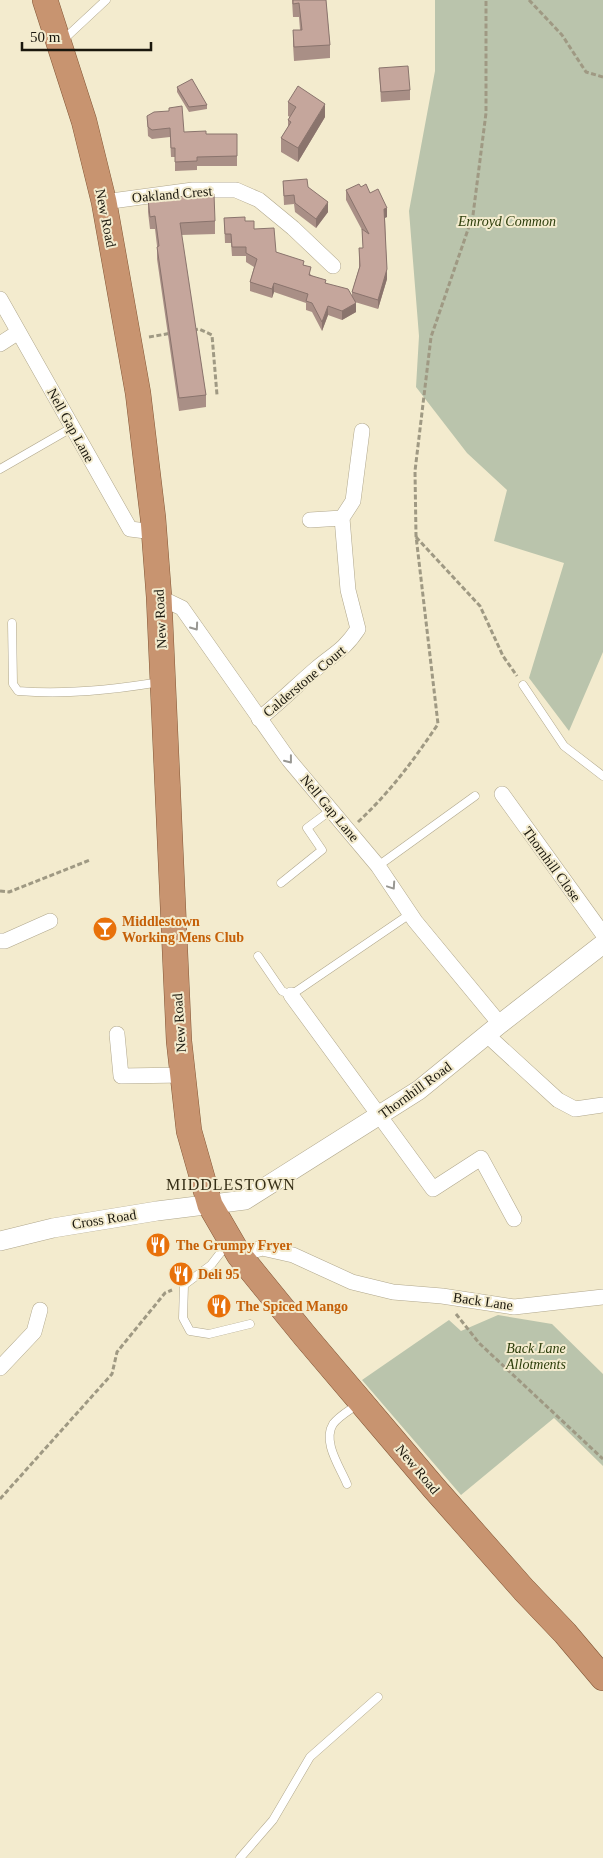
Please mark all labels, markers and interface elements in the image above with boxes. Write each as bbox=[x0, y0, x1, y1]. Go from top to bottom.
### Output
scale bar bbox=[22, 20, 151, 52]
text: 50 m bbox=[30, 29, 61, 45]
street label: Oakland Crest bbox=[131, 184, 213, 205]
street label: New Road bbox=[92, 187, 119, 249]
park label: Emroyd Common bbox=[457, 214, 556, 229]
street label: Nell Gap Lane bbox=[44, 386, 97, 465]
street label: New Road bbox=[151, 589, 170, 649]
one-way arrow bbox=[189, 622, 198, 631]
street label: Calderstone Court bbox=[260, 643, 348, 720]
one-way arrow bbox=[284, 754, 292, 763]
street label: Nell Gap Lane bbox=[297, 772, 362, 845]
street label: Thornhill Close bbox=[520, 824, 584, 904]
one-way arrow bbox=[385, 881, 395, 890]
place label: Middlestown Working Mens Club bbox=[122, 914, 244, 945]
bar icon: Middlestown Working Mens Club bbox=[92, 916, 118, 942]
street label: New Road bbox=[170, 993, 189, 1053]
street label: Thornhill Road bbox=[376, 1059, 454, 1122]
district label: MIDDLESTOWN bbox=[166, 1176, 296, 1193]
street label: Cross Road bbox=[71, 1207, 137, 1232]
restaurant icon: The Grumpy Fryer bbox=[145, 1232, 171, 1258]
place label: The Grumpy Fryer bbox=[176, 1238, 292, 1253]
restaurant icon: Deli 95 bbox=[168, 1261, 194, 1287]
place label: Deli 95 bbox=[198, 1267, 240, 1282]
street label: Back Lane bbox=[452, 1290, 514, 1313]
restaurant icon: The Spiced Mango bbox=[206, 1293, 232, 1319]
place label: The Spiced Mango bbox=[236, 1299, 348, 1314]
park label: Back Lane Allotments bbox=[505, 1341, 566, 1372]
street label: New Road bbox=[393, 1442, 442, 1497]

